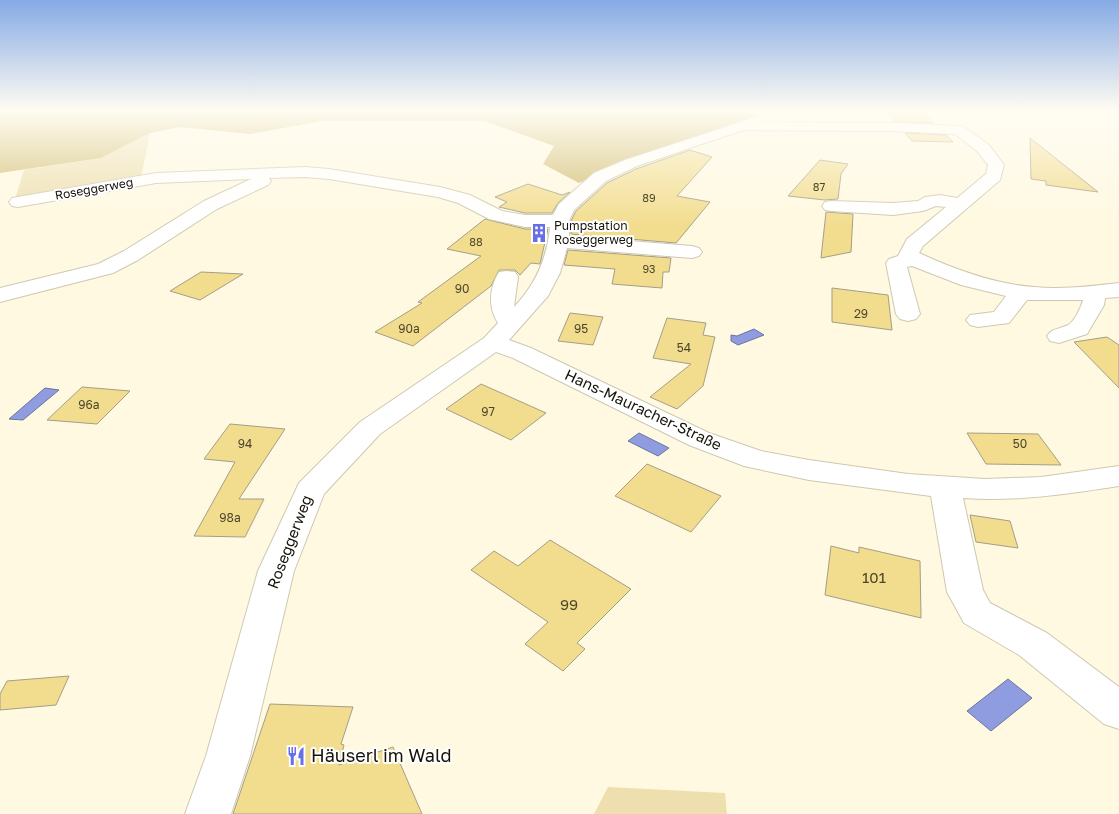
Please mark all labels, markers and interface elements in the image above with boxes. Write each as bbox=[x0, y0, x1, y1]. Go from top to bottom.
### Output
street label: Roseggerweg bbox=[54, 174, 134, 203]
house number: 87 bbox=[813, 180, 825, 193]
house number: 89 bbox=[642, 191, 656, 204]
place label: Pumpstation Roseggerweg bbox=[554, 218, 633, 247]
building icon: Pumpstation Roseggerweg bbox=[528, 222, 550, 244]
house number: 88 bbox=[469, 235, 483, 248]
house number: 93 bbox=[642, 262, 656, 275]
house number: 90 bbox=[455, 281, 469, 296]
house number: 29 bbox=[854, 306, 868, 321]
house number: 90a bbox=[398, 321, 420, 336]
house number: 95 bbox=[574, 321, 588, 336]
house number: 54 bbox=[677, 340, 691, 355]
street label: Hans-Mauracher-Straße bbox=[562, 365, 725, 454]
house number: 96a bbox=[78, 397, 100, 412]
house number: 97 bbox=[481, 404, 495, 419]
house number: 94 bbox=[238, 436, 252, 451]
house number: 50 bbox=[1013, 436, 1027, 451]
street label: Roseggerweg bbox=[263, 492, 315, 591]
house number: 98a bbox=[219, 510, 241, 525]
house number: 101 bbox=[862, 568, 886, 586]
house number: 99 bbox=[560, 595, 578, 613]
place label: Häuserl im Wald bbox=[311, 744, 452, 766]
restaurant icon: Häuserl im Wald bbox=[285, 745, 307, 767]

